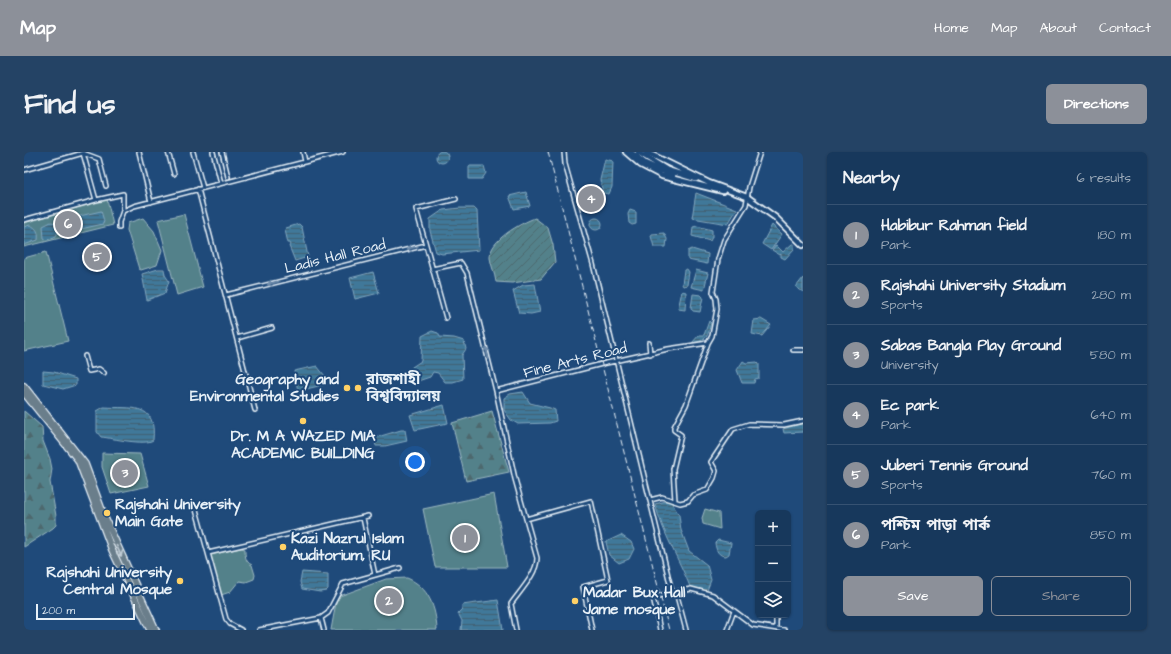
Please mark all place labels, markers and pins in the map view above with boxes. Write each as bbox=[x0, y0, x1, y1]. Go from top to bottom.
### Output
pin: 4 bbox=[578, 184, 604, 214]
pin: 6 bbox=[55, 209, 81, 239]
pin: 5 bbox=[84, 242, 110, 272]
place label: Geography and Environmental Studies bbox=[190, 369, 339, 407]
place label: রাজশাহী বিশ্ববিদ্যালয় bbox=[365, 369, 441, 407]
marker: Geography and Environmental Studies bbox=[342, 383, 352, 393]
marker: রাজশাহী বিশ্ববিদ্যালয় bbox=[353, 383, 363, 393]
marker: Dr. M A WAZED MIA ACADEMIC BUILDING bbox=[298, 416, 308, 426]
place label: Dr. M A WAZED MIA ACADEMIC BUILDING bbox=[231, 426, 376, 464]
pin: 3 bbox=[112, 458, 138, 488]
place label: Rajshahi University Main Gate bbox=[115, 494, 242, 532]
marker: Rajshahi University Main Gate bbox=[102, 508, 112, 518]
pin: 1 bbox=[452, 523, 478, 553]
place label: Kazi Nazrul Islam Auditorium, RU bbox=[291, 528, 404, 566]
marker: Kazi Nazrul Islam Auditorium, RU bbox=[278, 542, 288, 552]
place label: Rajshahi University Central Mosque bbox=[46, 562, 173, 600]
marker: Rajshahi University Central Mosque bbox=[175, 576, 185, 586]
place label: Madar Bux Hall Jame mosque bbox=[582, 582, 686, 620]
pin: 2 bbox=[376, 586, 402, 616]
marker: Madar Bux Hall Jame mosque bbox=[570, 596, 580, 606]

